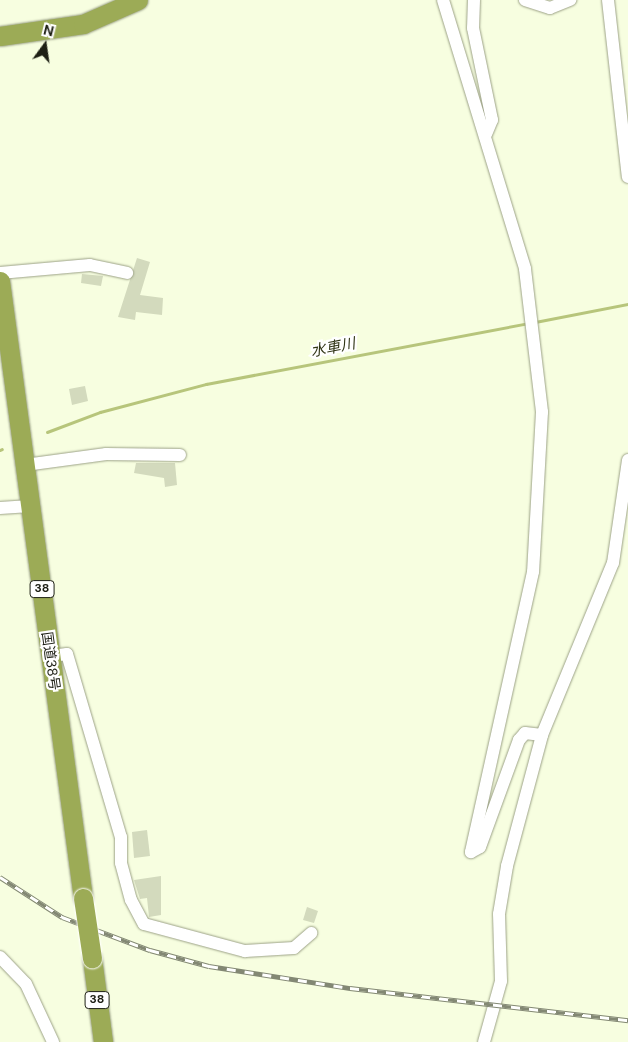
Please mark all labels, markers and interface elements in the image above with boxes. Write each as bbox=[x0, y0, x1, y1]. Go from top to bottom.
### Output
north arrow bbox=[20, 20, 70, 70]
text: N bbox=[41, 20, 56, 40]
water label: 水車川 bbox=[309, 335, 357, 361]
road number: 38 bbox=[30, 580, 54, 598]
street label: 国道38号 bbox=[39, 631, 63, 691]
road number: 38 bbox=[84, 990, 110, 1010]

